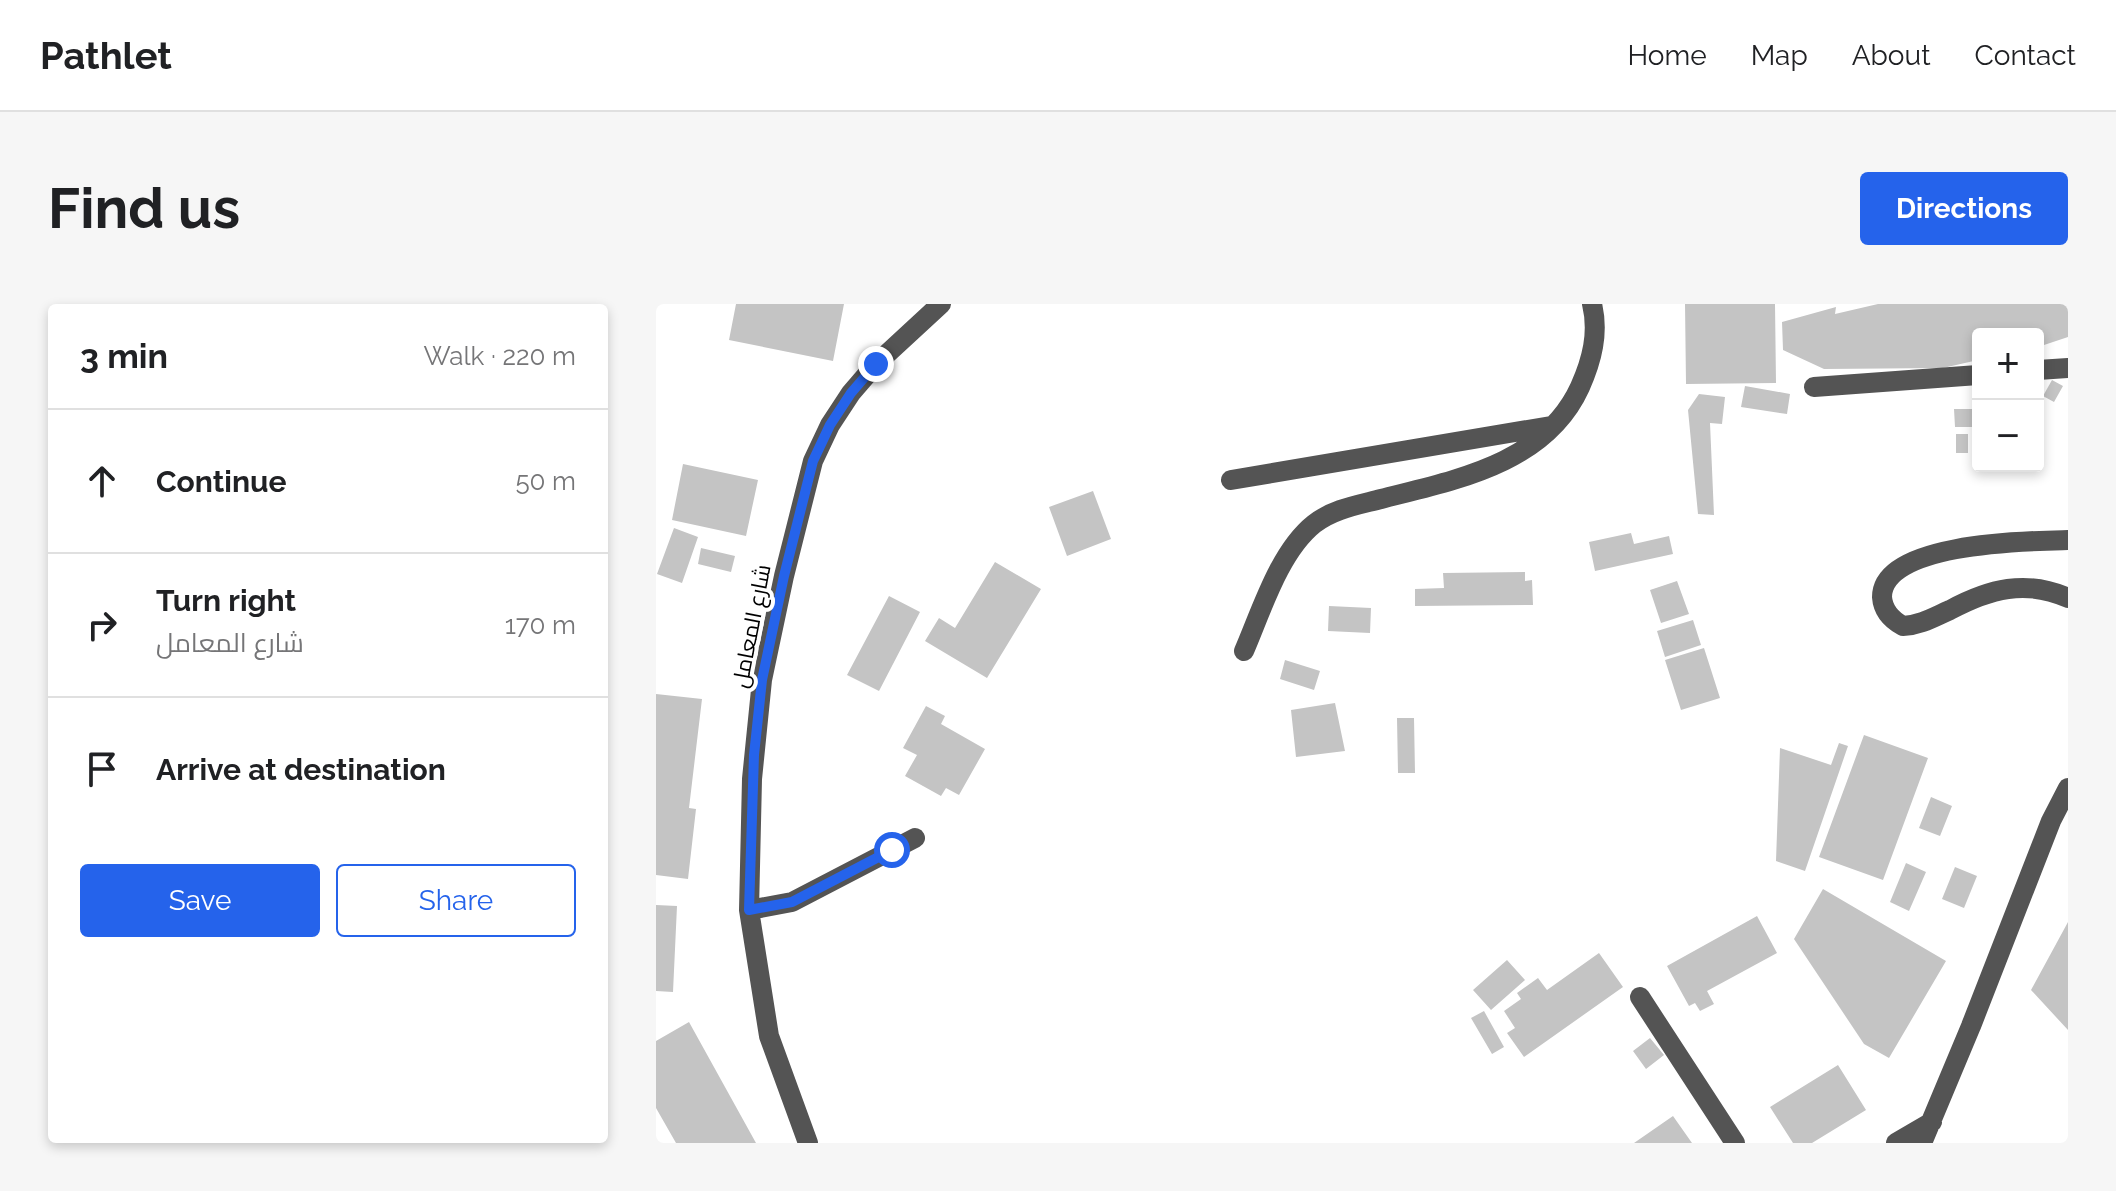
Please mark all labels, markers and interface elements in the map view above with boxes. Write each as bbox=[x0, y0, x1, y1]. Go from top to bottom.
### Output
text: Pathlet bbox=[40, 33, 172, 78]
text: Home bbox=[1627, 39, 1707, 72]
text: Map bbox=[1751, 39, 1808, 72]
text: About bbox=[1852, 39, 1931, 72]
text: Contact bbox=[1975, 39, 2076, 72]
button: Directions bbox=[1860, 172, 2068, 245]
text: Find us bbox=[48, 175, 240, 241]
map controls bbox=[1972, 328, 2044, 472]
button: + bbox=[1972, 328, 2044, 400]
text: 3 min bbox=[80, 336, 168, 376]
text: Walk · 220 m bbox=[423, 341, 576, 371]
route end bbox=[858, 346, 894, 382]
button: − bbox=[1972, 400, 2044, 472]
icon: ahead bbox=[80, 459, 124, 503]
text: Continue bbox=[156, 464, 287, 499]
text: 50 m bbox=[515, 466, 576, 496]
street label: شارع المعامل bbox=[726, 562, 778, 690]
text: Turn right bbox=[156, 583, 296, 618]
icon: right bbox=[80, 603, 124, 647]
text: 170 m bbox=[505, 610, 576, 640]
text: شارع المعامل bbox=[156, 628, 304, 658]
icon: arrive bbox=[80, 747, 124, 791]
text: Arrive at destination bbox=[156, 752, 446, 787]
route start bbox=[874, 832, 910, 868]
button: Save bbox=[80, 864, 320, 937]
button: Share bbox=[336, 864, 576, 937]

